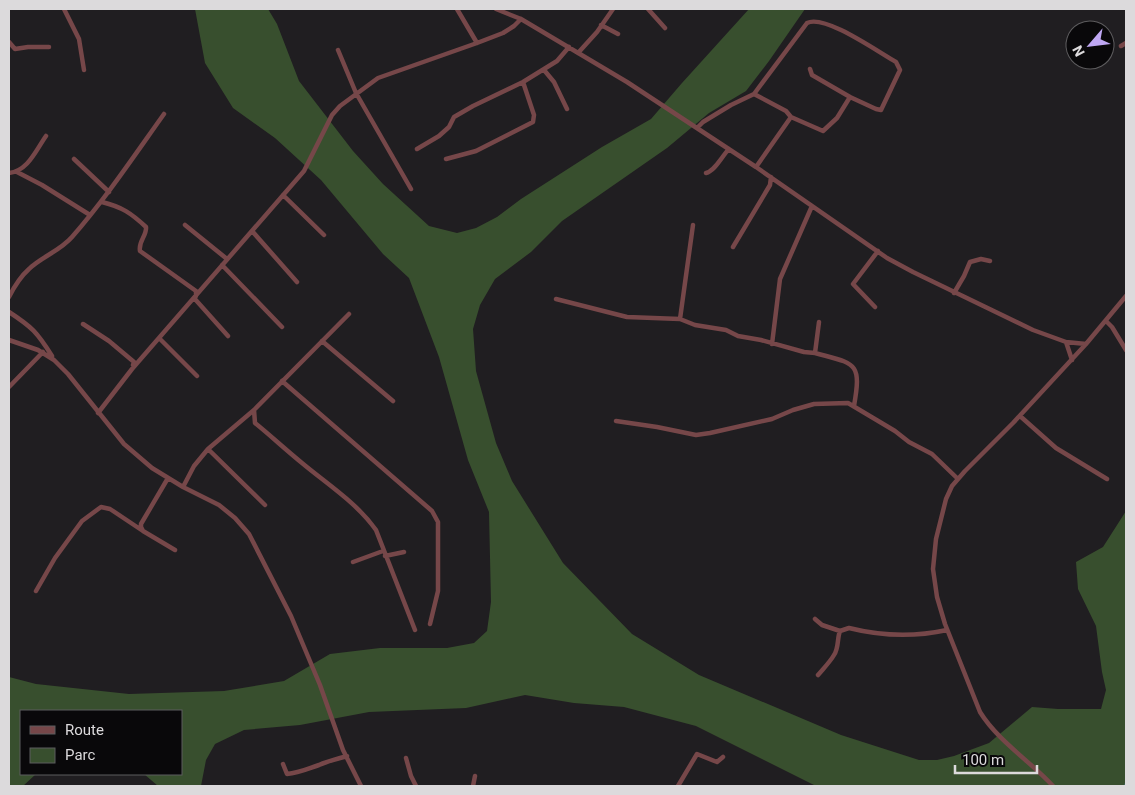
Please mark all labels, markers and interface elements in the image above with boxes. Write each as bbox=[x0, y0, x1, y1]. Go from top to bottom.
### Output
north arrow bbox=[1065, 20, 1115, 70]
text: N bbox=[1069, 43, 1088, 59]
legend bbox=[20, 710, 182, 775]
text: Route bbox=[65, 721, 104, 739]
scale bar bbox=[955, 742, 1038, 774]
text: Parc bbox=[65, 746, 95, 764]
text: 100 m bbox=[962, 751, 1004, 769]

